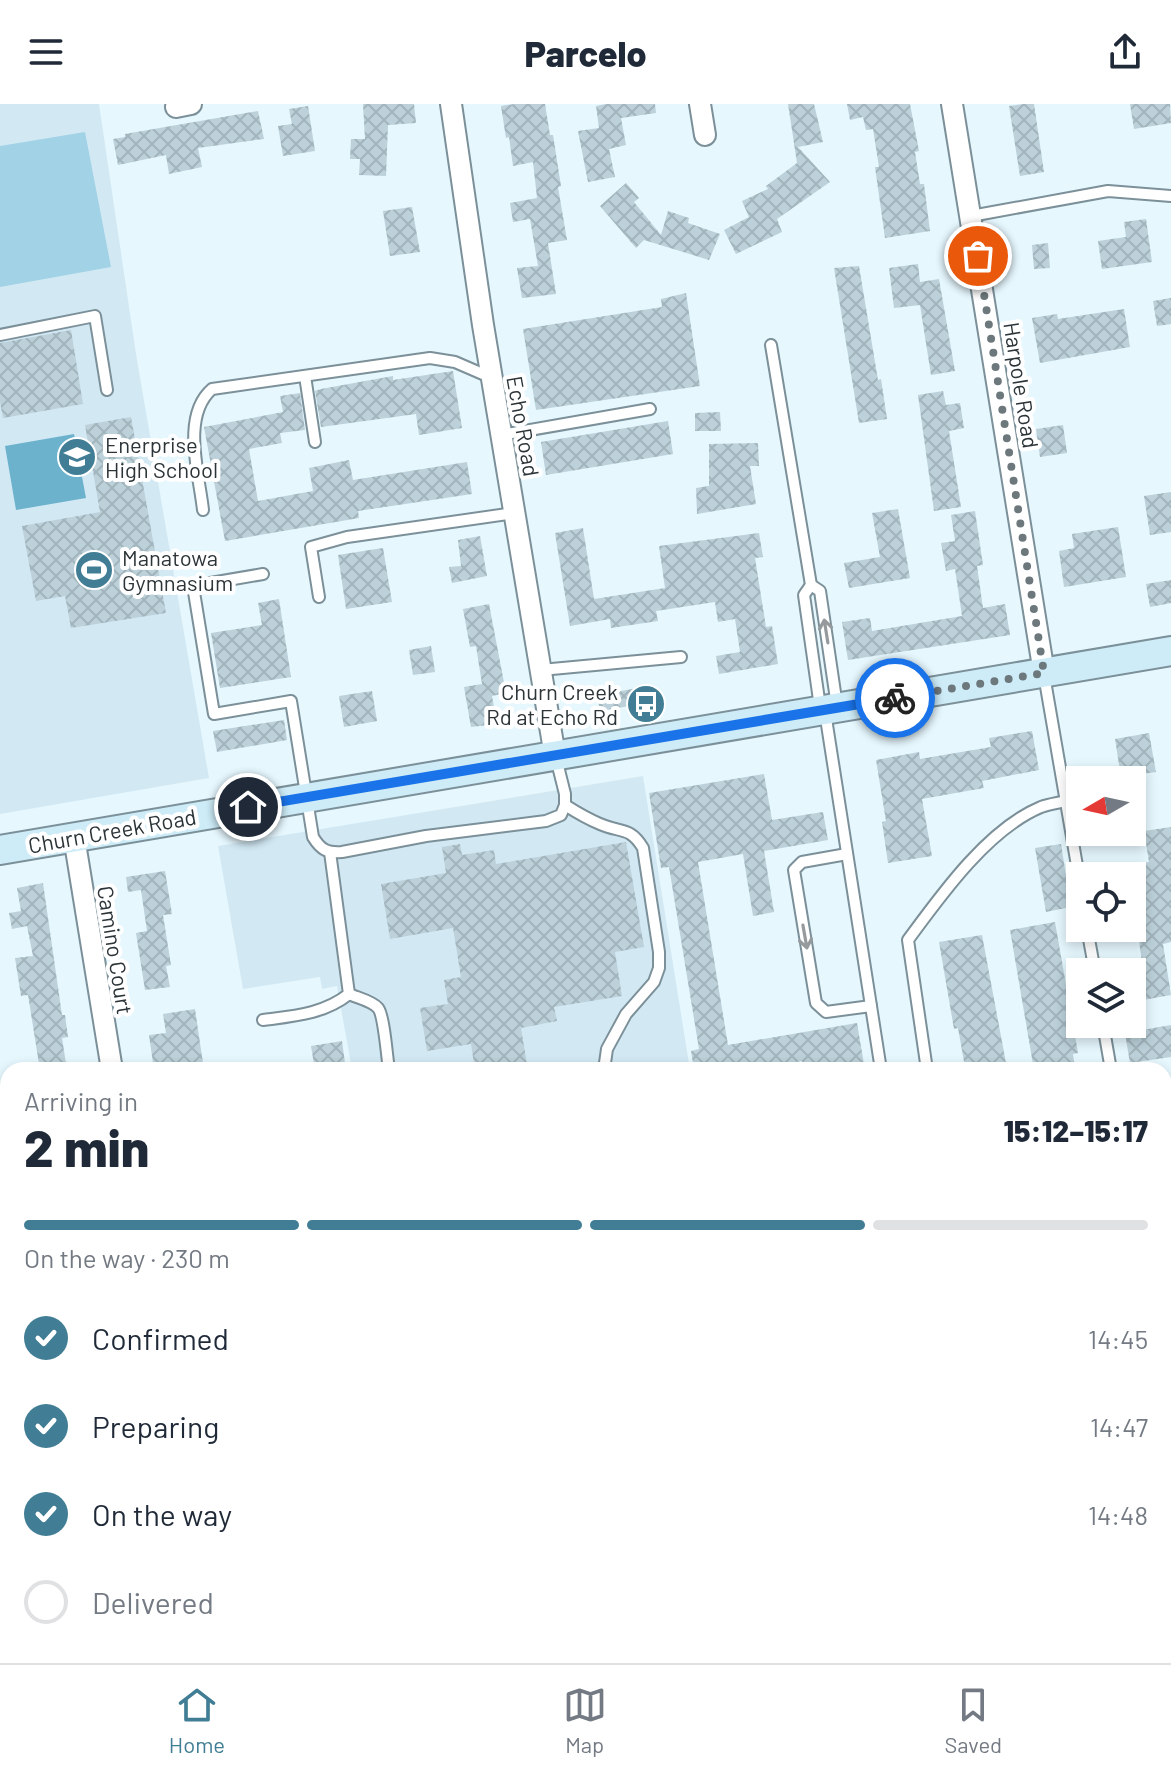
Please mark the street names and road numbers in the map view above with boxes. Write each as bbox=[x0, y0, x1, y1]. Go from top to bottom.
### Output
street label: Harpole Road bbox=[999, 320, 1045, 450]
street label: Echo Road bbox=[502, 374, 546, 478]
street label: Churn Creek Road bbox=[26, 802, 198, 858]
street label: Camino Court bbox=[93, 884, 139, 1016]

